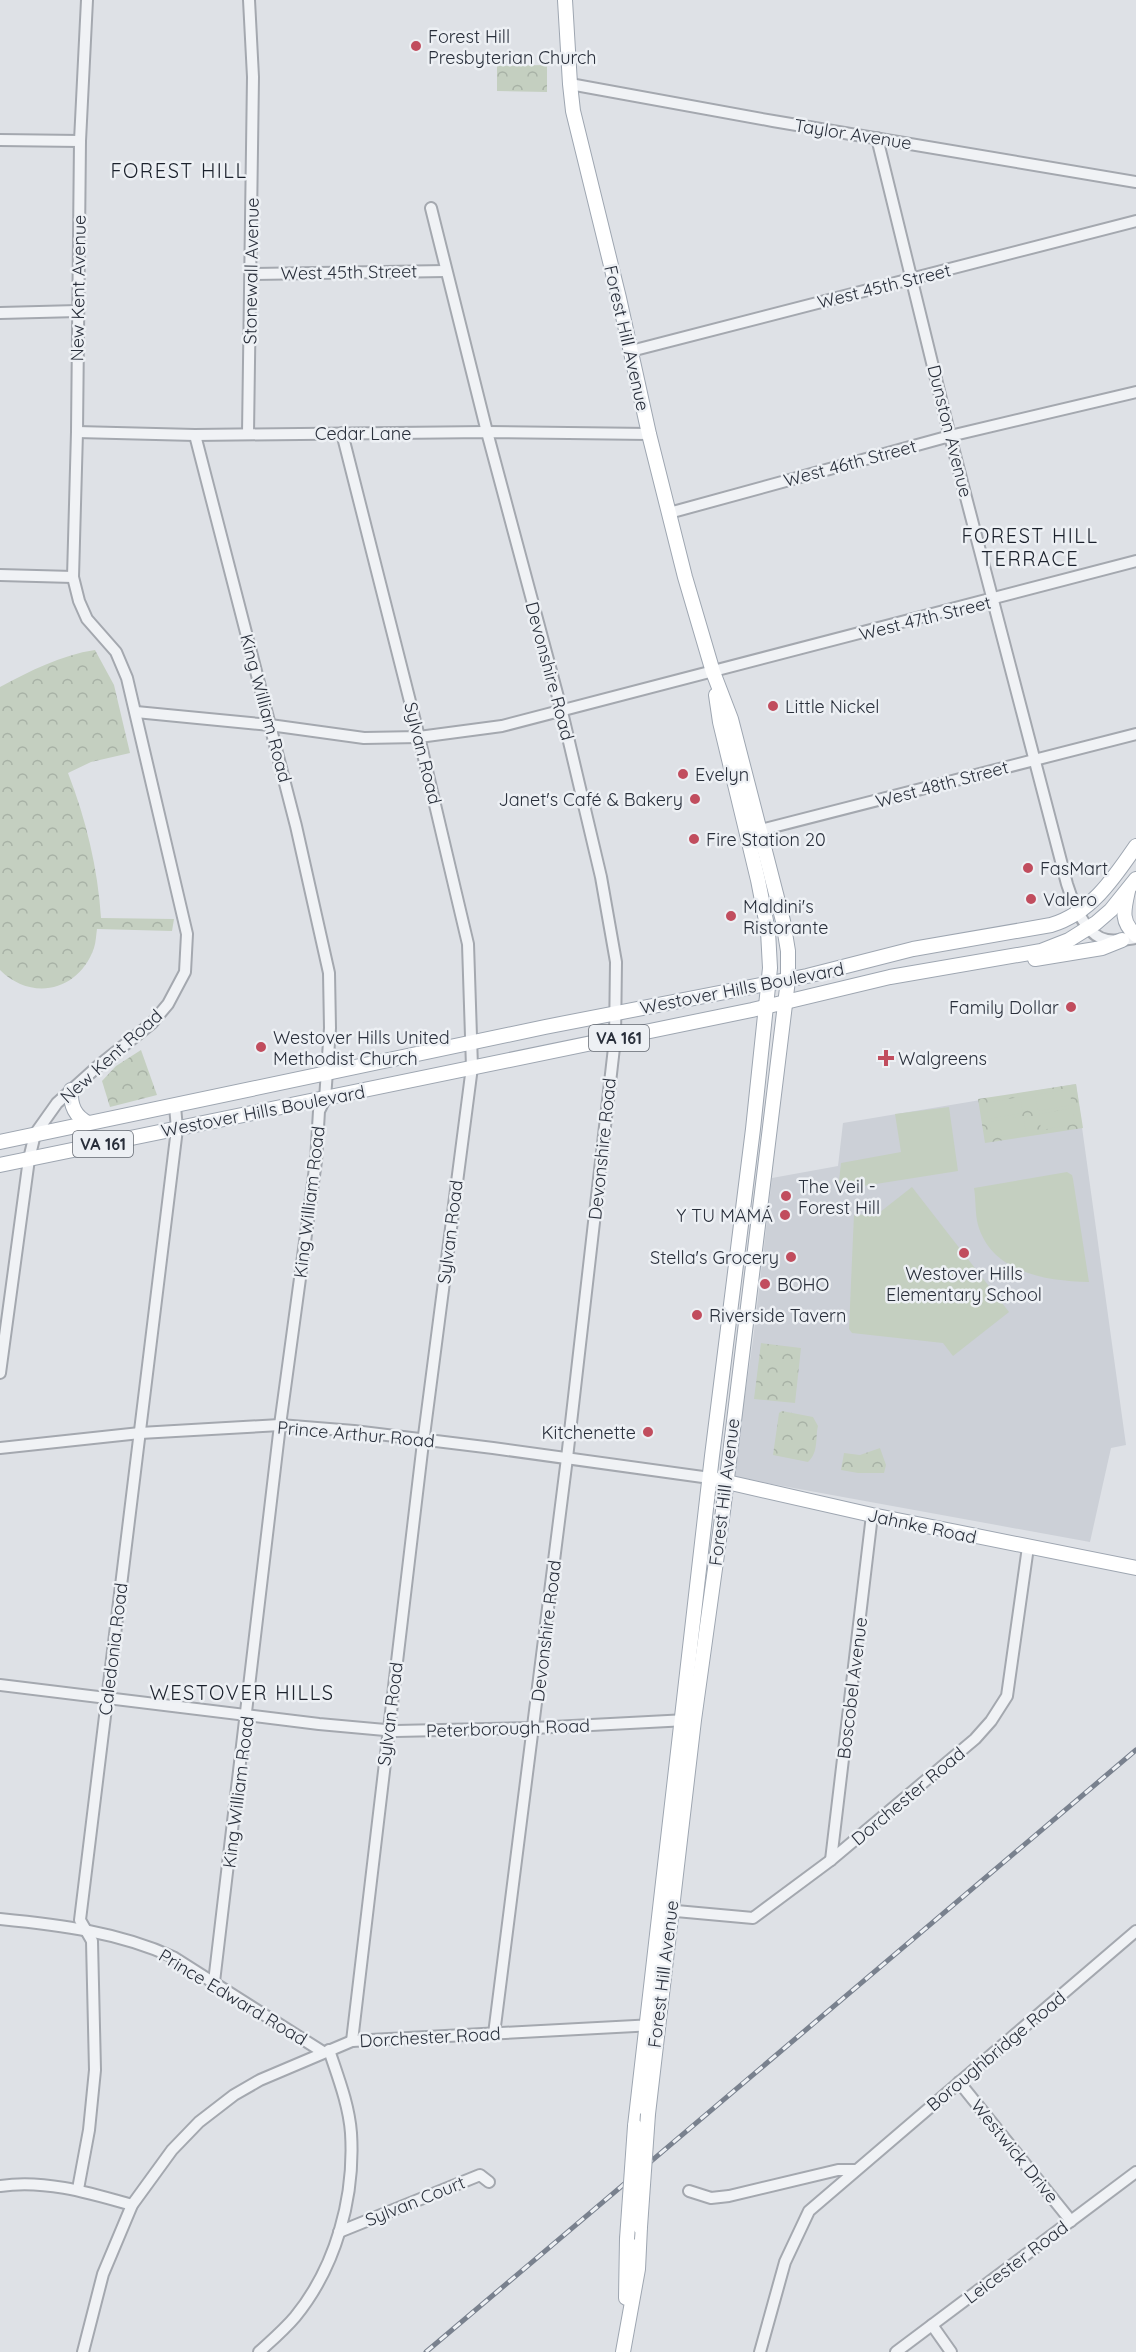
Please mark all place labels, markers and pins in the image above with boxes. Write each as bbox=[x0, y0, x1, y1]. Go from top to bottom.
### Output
place label: Forest Hill Presbyterian Church bbox=[428, 25, 597, 69]
marker: Forest Hill Presbyterian Church bbox=[409, 39, 423, 53]
place label: Little Nickel bbox=[785, 695, 880, 718]
marker: Little Nickel bbox=[766, 699, 780, 713]
place label: Evelyn bbox=[695, 763, 749, 786]
marker: Evelyn bbox=[676, 767, 690, 781]
place label: Janet's Café & Bakery bbox=[498, 788, 683, 811]
marker: Janet's Café & Bakery bbox=[688, 792, 702, 806]
place label: Fire Station 20 bbox=[706, 828, 826, 851]
marker: Fire Station 20 bbox=[687, 832, 701, 846]
place label: FasMart bbox=[1040, 857, 1108, 880]
marker: FasMart bbox=[1021, 861, 1035, 875]
place label: Valero bbox=[1043, 888, 1097, 911]
marker: Valero bbox=[1024, 892, 1038, 906]
place label: Maldini's Ristorante bbox=[743, 895, 828, 939]
marker: Maldini's Ristorante bbox=[724, 909, 738, 923]
place label: Family Dollar bbox=[949, 996, 1059, 1019]
marker: Family Dollar bbox=[1064, 1000, 1078, 1014]
place label: Westover Hills United Methodist Church bbox=[273, 1026, 450, 1070]
marker: Westover Hills United Methodist Church bbox=[254, 1040, 268, 1054]
place label: Walgreens bbox=[898, 1047, 987, 1070]
marker: Walgreens bbox=[879, 1051, 893, 1065]
place label: The Veil - Forest Hill bbox=[798, 1175, 880, 1219]
marker: The Veil - Forest Hill bbox=[779, 1189, 793, 1203]
place label: Y TU MAMÁ bbox=[676, 1204, 773, 1227]
marker: Y TU MAMÁ bbox=[778, 1208, 792, 1222]
place label: Stella's Grocery bbox=[650, 1246, 779, 1269]
marker: Westover Hills Elementary School bbox=[957, 1246, 971, 1260]
marker: Stella's Grocery bbox=[784, 1250, 798, 1264]
place label: Westover Hills Elementary School bbox=[886, 1262, 1042, 1306]
place label: BOHO bbox=[777, 1273, 829, 1296]
marker: BOHO bbox=[758, 1277, 772, 1291]
place label: Riverside Tavern bbox=[709, 1304, 846, 1327]
marker: Riverside Tavern bbox=[690, 1308, 704, 1322]
place label: Kitchenette bbox=[541, 1421, 636, 1444]
marker: Kitchenette bbox=[641, 1425, 655, 1439]

